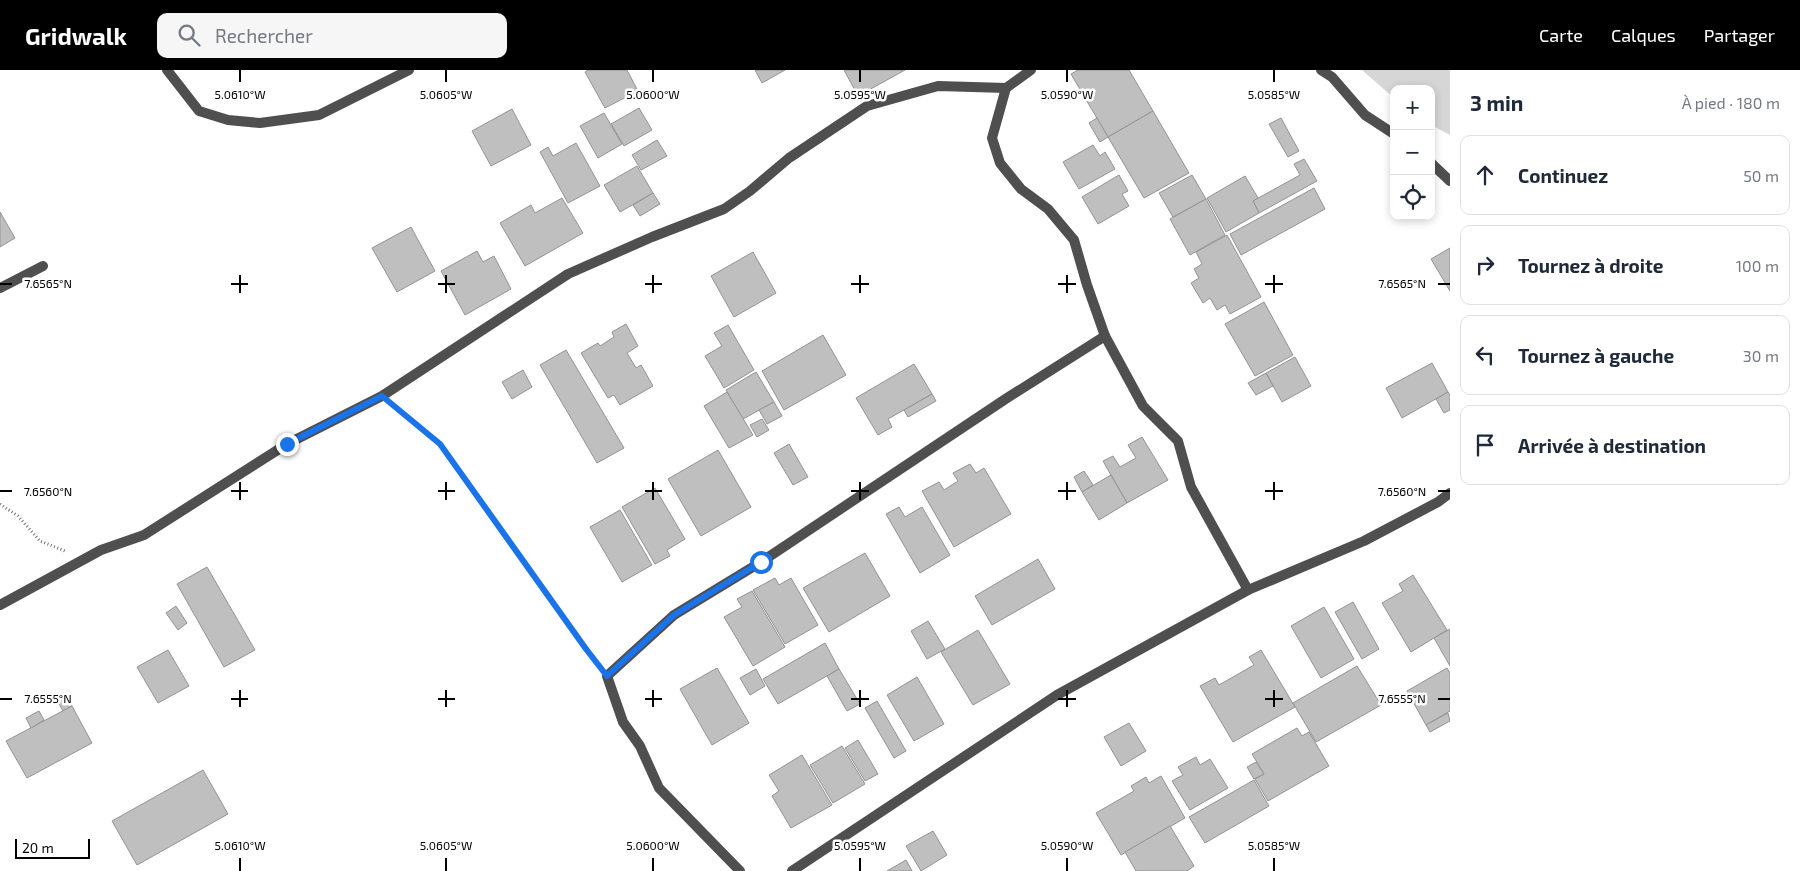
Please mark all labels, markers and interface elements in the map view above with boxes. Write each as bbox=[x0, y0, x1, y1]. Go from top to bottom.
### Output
search box bbox=[157, 13, 507, 58]
text: Gridwalk bbox=[25, 21, 127, 50]
icon: search bbox=[175, 21, 203, 49]
text: Rechercher bbox=[215, 24, 313, 47]
text: Carte bbox=[1539, 24, 1583, 46]
text: Calques bbox=[1611, 24, 1676, 46]
text: Partager bbox=[1704, 24, 1775, 46]
map controls bbox=[1390, 85, 1435, 220]
button: + bbox=[1390, 85, 1435, 130]
text: 5.0610°W bbox=[214, 87, 266, 101]
text: 5.0605°W bbox=[420, 87, 472, 101]
text: 5.0600°W bbox=[626, 87, 680, 101]
text: 5.0595°W bbox=[834, 87, 886, 101]
text: 5.0590°W bbox=[1041, 87, 1093, 101]
text: 5.0585°W bbox=[1248, 87, 1300, 101]
text: 3 min bbox=[1470, 90, 1523, 115]
text: À pied · 180 m bbox=[1682, 93, 1780, 112]
button: − bbox=[1390, 130, 1435, 175]
icon: ahead bbox=[1471, 161, 1499, 189]
text: Continuez bbox=[1518, 164, 1608, 187]
text: 50 m bbox=[1743, 166, 1779, 185]
button: locate bbox=[1390, 175, 1435, 220]
icon: right bbox=[1471, 251, 1499, 279]
text: Tournez à droite bbox=[1518, 254, 1664, 277]
text: 100 m bbox=[1736, 256, 1779, 275]
text: 7.6565°N bbox=[24, 276, 72, 290]
text: 7.6565°N bbox=[1378, 276, 1426, 290]
icon: left bbox=[1471, 341, 1499, 369]
text: Tournez à gauche bbox=[1518, 344, 1674, 367]
text: 30 m bbox=[1743, 346, 1779, 365]
icon: arrive bbox=[1471, 431, 1499, 459]
route end bbox=[276, 433, 299, 456]
text: Arrivée à destination bbox=[1518, 434, 1706, 457]
text: 7.6560°N bbox=[24, 484, 72, 498]
text: 7.6560°N bbox=[1378, 484, 1426, 498]
route start bbox=[750, 551, 773, 574]
text: 7.6555°N bbox=[24, 691, 72, 705]
text: 7.6555°N bbox=[1378, 691, 1426, 705]
scale bar bbox=[15, 836, 90, 859]
text: 5.0610°W bbox=[214, 838, 266, 852]
text: 5.0605°W bbox=[420, 838, 472, 852]
text: 5.0600°W bbox=[626, 838, 680, 852]
text: 5.0595°W bbox=[834, 838, 886, 852]
text: 5.0590°W bbox=[1041, 838, 1093, 852]
text: 5.0585°W bbox=[1248, 838, 1300, 852]
text: 20 m bbox=[22, 839, 54, 856]

